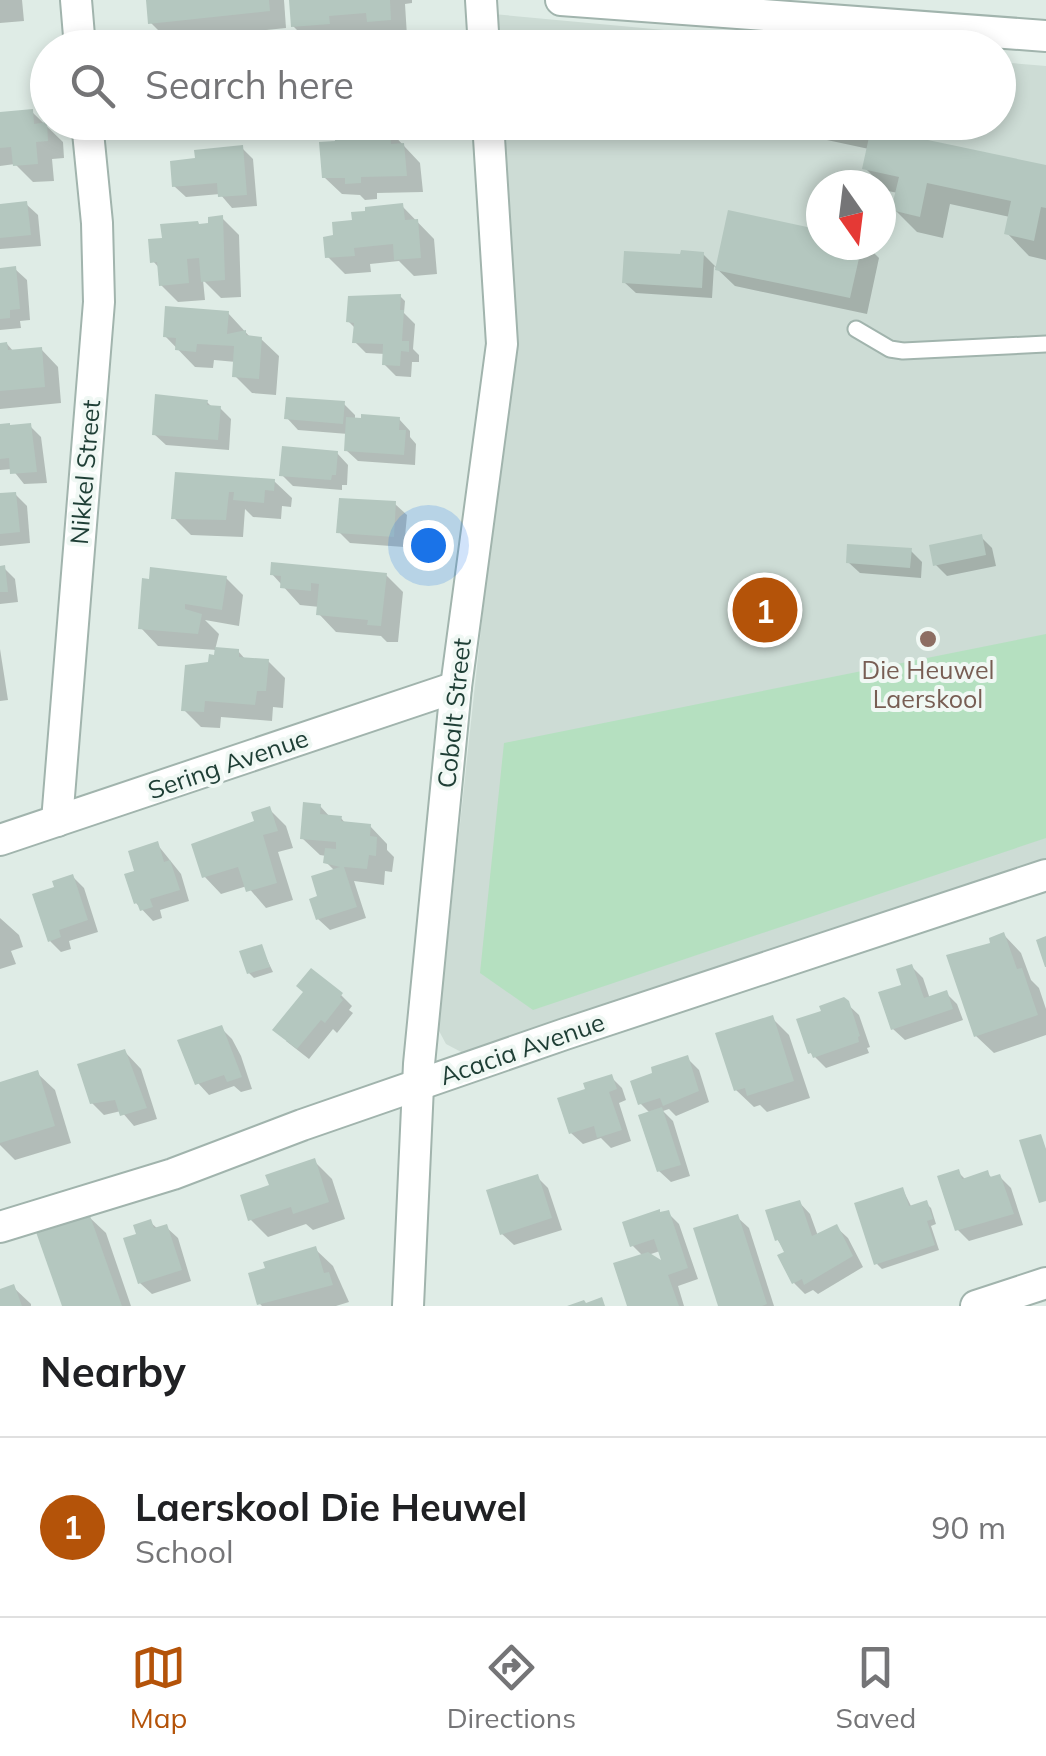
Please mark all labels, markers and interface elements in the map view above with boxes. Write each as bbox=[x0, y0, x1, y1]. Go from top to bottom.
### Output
search box bbox=[30, 30, 1016, 140]
icon: search bbox=[65, 58, 120, 113]
text: Search here bbox=[145, 61, 354, 109]
north arrow bbox=[806, 170, 896, 260]
street label: Nikkel Street bbox=[63, 398, 106, 546]
your location bbox=[403, 520, 454, 571]
pin: 1 bbox=[732, 572, 798, 648]
marker: Die Heuwel Laerskool bbox=[917, 628, 939, 650]
street label: Cobalt Street bbox=[430, 636, 477, 790]
place label: Die Heuwel Laerskool bbox=[861, 654, 995, 714]
street label: Sering Avenue bbox=[144, 722, 312, 805]
street label: Acacia Avenue bbox=[435, 1006, 608, 1091]
text: Nearby bbox=[40, 1345, 186, 1398]
text: Laerskool Die Heuwel bbox=[135, 1483, 527, 1531]
text: 1 bbox=[63, 1507, 82, 1547]
text: 90 m bbox=[931, 1507, 1006, 1547]
text: School bbox=[135, 1531, 234, 1571]
tab: Map bbox=[130, 1640, 187, 1735]
tab: Directions bbox=[447, 1640, 576, 1735]
tab: Saved bbox=[835, 1640, 916, 1735]

